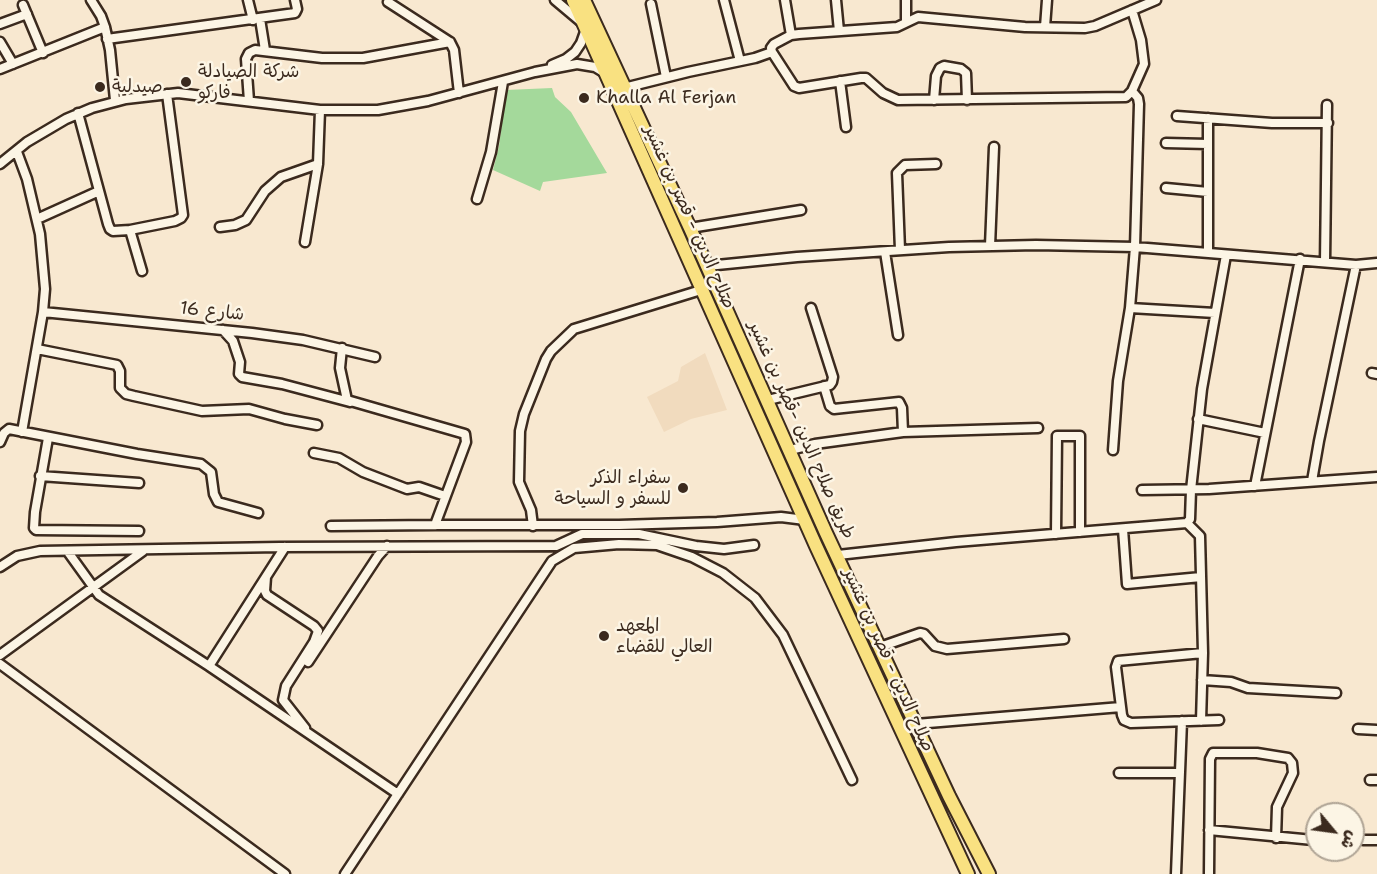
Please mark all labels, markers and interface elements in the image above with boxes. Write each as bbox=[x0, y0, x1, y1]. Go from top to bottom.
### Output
place label: شركة الصيادلة فاركو bbox=[198, 61, 300, 104]
marker: شركة الصيادلة فاركو bbox=[179, 75, 193, 89]
place label: صيدلية bbox=[112, 76, 163, 98]
marker: صيدلية bbox=[93, 80, 107, 94]
place label: Khalla Al Ferjan bbox=[596, 87, 736, 109]
marker: Khalla Al Ferjan bbox=[577, 91, 591, 105]
street label: صلاح الدين - قصر بن غشير bbox=[639, 122, 739, 312]
street label: شارع 16 bbox=[179, 298, 245, 326]
street label: طريق صلاح الدين -قصر بن غشير bbox=[743, 317, 859, 543]
place label: سفراء الذكر للسفر و السياحة bbox=[555, 467, 671, 510]
marker: سفراء الذكر للسفر و السياحة bbox=[676, 481, 690, 495]
street label: صلاح الدين - قصر بن غشير bbox=[838, 565, 938, 755]
place label: المعهد العالي للقضاء bbox=[616, 615, 712, 658]
marker: المعهد العالي للقضاء bbox=[597, 629, 611, 643]
north arrow bbox=[1305, 802, 1365, 862]
text: ش bbox=[1336, 827, 1363, 853]

